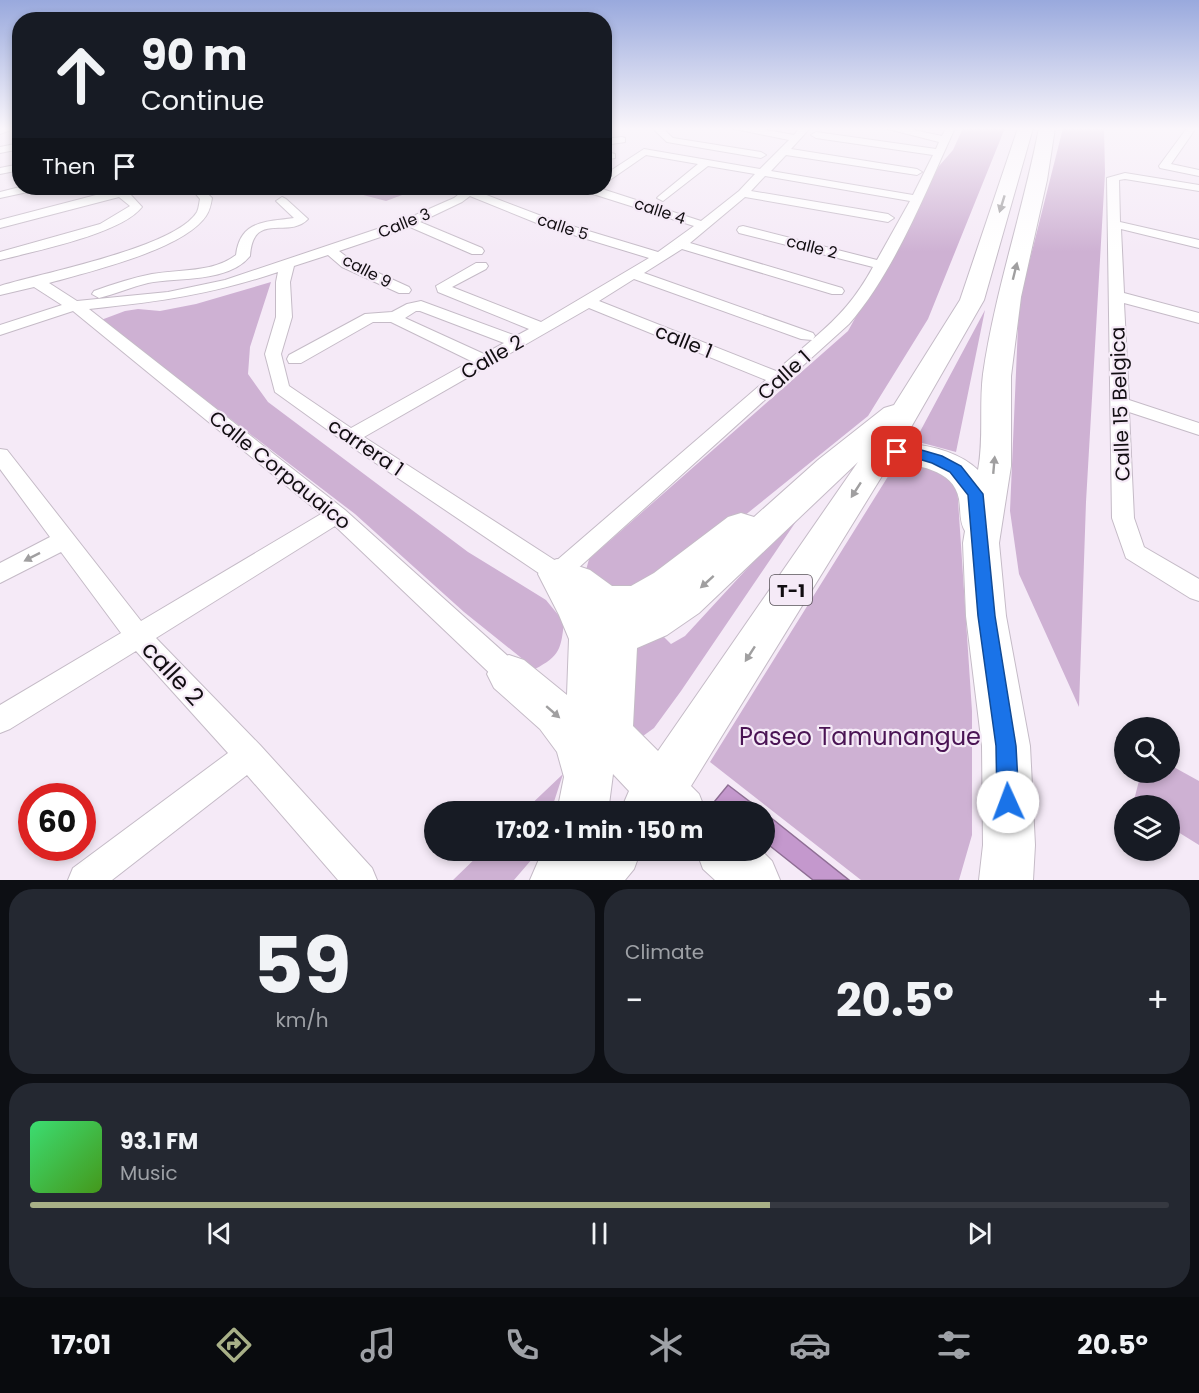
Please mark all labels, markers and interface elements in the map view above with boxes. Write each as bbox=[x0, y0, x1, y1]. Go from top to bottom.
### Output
text: 90 m bbox=[141, 26, 248, 85]
icon: ahead bbox=[42, 36, 120, 114]
text: Continue bbox=[141, 82, 264, 119]
icon: arrive bbox=[108, 150, 141, 183]
text: Then bbox=[42, 151, 96, 182]
street label: calle 4 bbox=[631, 192, 689, 230]
one-way arrow bbox=[997, 195, 1006, 213]
street label: Calle 3 bbox=[374, 202, 434, 244]
street label: calle 5 bbox=[534, 208, 592, 246]
street label: calle 2 bbox=[784, 230, 840, 264]
street label: calle 9 bbox=[338, 248, 396, 294]
one-way arrow bbox=[1011, 262, 1021, 281]
street label: calle 1 bbox=[651, 317, 717, 365]
street label: Calle 15 Belgica bbox=[1103, 326, 1137, 482]
street label: Calle 2 bbox=[456, 328, 528, 386]
street label: Calle 1 bbox=[751, 344, 817, 406]
street label: Calle Corpauaico bbox=[203, 404, 357, 536]
street label: carrera 1 bbox=[323, 411, 409, 483]
pin bbox=[871, 426, 922, 477]
icon: arrive bbox=[880, 435, 913, 468]
one-way arrow bbox=[989, 455, 999, 474]
one-way arrow bbox=[850, 482, 862, 498]
one-way arrow bbox=[24, 552, 41, 562]
one-way arrow bbox=[700, 575, 715, 588]
road number: T-1 bbox=[770, 575, 812, 605]
street label: calle 2 bbox=[134, 633, 212, 713]
one-way arrow bbox=[744, 646, 755, 662]
one-way arrow bbox=[545, 705, 560, 718]
map controls bbox=[1114, 717, 1180, 861]
button: search bbox=[1114, 717, 1180, 783]
park label: Paseo Tamunangue bbox=[739, 720, 981, 753]
position arrow bbox=[976, 770, 1040, 834]
speed limit sign: 60 bbox=[18, 783, 96, 861]
button: layers bbox=[1114, 795, 1180, 861]
text: 17:02 · 1 min · 150 m bbox=[496, 815, 703, 846]
text: 59 bbox=[253, 911, 351, 1020]
text: Climate bbox=[625, 938, 704, 966]
text: 20.5° bbox=[836, 969, 954, 1032]
text: − bbox=[625, 977, 643, 1024]
text: + bbox=[1146, 977, 1169, 1024]
text: km/h bbox=[275, 1006, 329, 1034]
text: 93.1 FM bbox=[120, 1126, 198, 1157]
text: Music bbox=[120, 1159, 178, 1187]
icon: previous bbox=[203, 1217, 236, 1250]
icon: pause bbox=[583, 1217, 616, 1250]
icon: next bbox=[963, 1217, 996, 1250]
icon: directions bbox=[213, 1324, 255, 1366]
icon: music bbox=[357, 1324, 399, 1366]
icon: phone bbox=[501, 1324, 543, 1366]
icon: climate bbox=[645, 1324, 687, 1366]
icon: car bbox=[789, 1324, 831, 1366]
icon: filters bbox=[933, 1324, 975, 1366]
text: 17:01 bbox=[51, 1326, 111, 1363]
text: 20.5° bbox=[1077, 1326, 1148, 1363]

